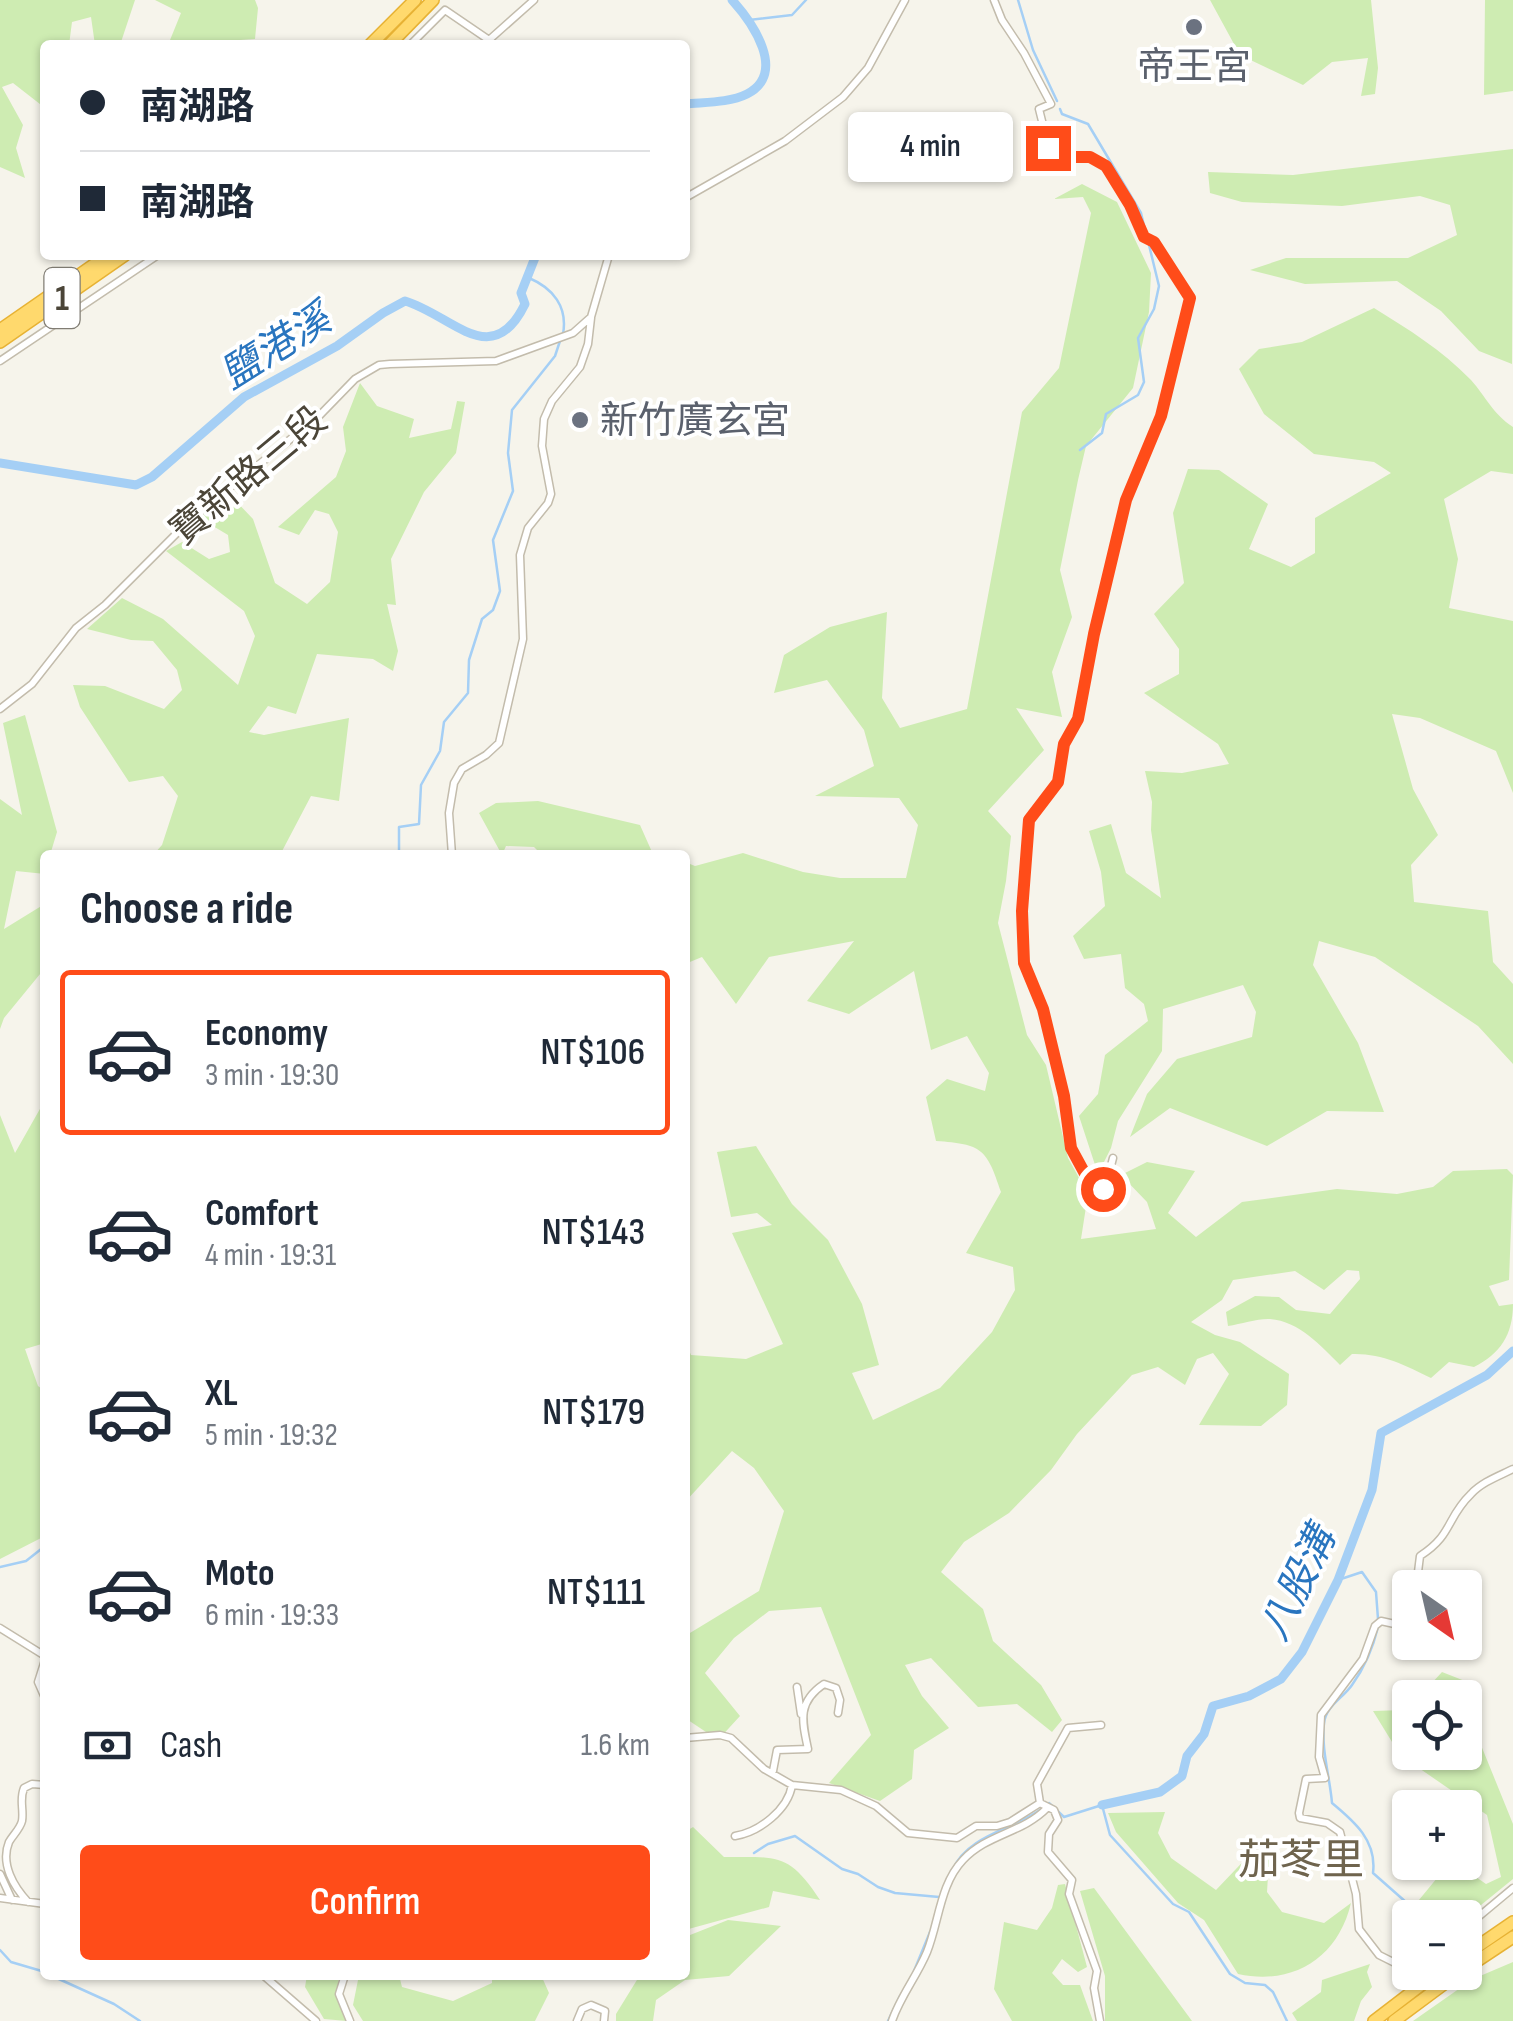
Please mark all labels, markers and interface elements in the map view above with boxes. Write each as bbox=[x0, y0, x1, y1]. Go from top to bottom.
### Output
marker: 帝王宮 bbox=[1183, 16, 1205, 38]
place label: 帝王宮 bbox=[1137, 45, 1251, 90]
text: 南湖路 bbox=[140, 85, 254, 130]
callout: 4 min bbox=[848, 113, 1013, 183]
route end bbox=[1026, 126, 1071, 171]
text: 4 min bbox=[900, 127, 961, 166]
text: 南湖路 bbox=[140, 181, 254, 226]
road number: 1 bbox=[44, 268, 80, 328]
water label: 鹽港溪 bbox=[212, 293, 344, 400]
street label: 寶新路三段 bbox=[162, 398, 336, 554]
place label: 新竹廣玄宮 bbox=[600, 399, 790, 444]
marker: 新竹廣玄宮 bbox=[569, 409, 591, 431]
text: Choose a ride bbox=[80, 882, 293, 937]
icon: car bbox=[85, 1008, 175, 1098]
text: Economy bbox=[205, 1011, 328, 1056]
text: NT$106 bbox=[541, 1030, 645, 1075]
text: 3 min · 19:30 bbox=[205, 1056, 339, 1095]
route start bbox=[1081, 1167, 1126, 1212]
icon: car bbox=[85, 1188, 175, 1278]
text: Comfort bbox=[205, 1191, 319, 1236]
text: NT$143 bbox=[542, 1210, 645, 1255]
text: 4 min · 19:31 bbox=[205, 1236, 336, 1275]
icon: car bbox=[85, 1368, 175, 1458]
text: XL bbox=[205, 1371, 238, 1416]
text: NT$179 bbox=[542, 1390, 645, 1435]
text: 5 min · 19:32 bbox=[205, 1416, 338, 1455]
water label: 八股溝 bbox=[1251, 1515, 1349, 1648]
icon: car bbox=[85, 1548, 175, 1638]
text: Moto bbox=[205, 1551, 275, 1596]
text: NT$111 bbox=[547, 1570, 645, 1615]
north arrow bbox=[1392, 1570, 1482, 1660]
map controls bbox=[1392, 1570, 1482, 1990]
text: 6 min · 19:33 bbox=[205, 1596, 339, 1635]
button: locate bbox=[1392, 1680, 1482, 1770]
icon: cash bbox=[80, 1718, 135, 1773]
text: Cash bbox=[160, 1723, 222, 1768]
text: 1.6 km bbox=[581, 1726, 650, 1765]
button: + bbox=[1392, 1790, 1482, 1880]
district label: 茄苳里 bbox=[1238, 1836, 1364, 1887]
button: Confirm bbox=[80, 1845, 650, 1960]
button: − bbox=[1392, 1900, 1482, 1990]

